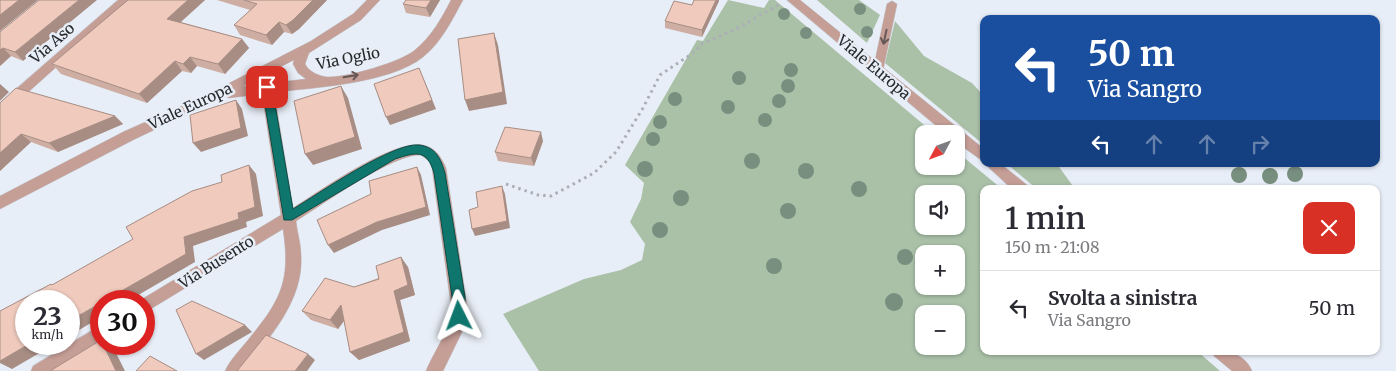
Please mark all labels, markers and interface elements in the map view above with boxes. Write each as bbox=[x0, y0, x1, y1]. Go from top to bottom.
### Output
street label: Via Aso bbox=[25, 18, 78, 68]
one-way arrow bbox=[879, 29, 889, 45]
street label: Viale Europa bbox=[833, 30, 915, 103]
text: 50 m bbox=[1088, 32, 1175, 76]
icon: left bbox=[1005, 35, 1070, 100]
street label: Via Oglio bbox=[314, 42, 382, 74]
pin bbox=[246, 66, 288, 108]
one-way arrow bbox=[342, 71, 358, 81]
icon: arrive bbox=[253, 73, 281, 101]
text: Via Sangro bbox=[1088, 75, 1202, 103]
street label: Viale Europa bbox=[144, 78, 235, 134]
north arrow bbox=[915, 125, 965, 175]
map controls bbox=[915, 125, 965, 355]
icon: left bbox=[1087, 130, 1115, 158]
icon: ahead bbox=[1140, 130, 1168, 158]
icon: ahead bbox=[1193, 130, 1221, 158]
icon: right bbox=[1246, 130, 1274, 158]
button: sound bbox=[915, 185, 965, 235]
text: 1 min bbox=[1005, 199, 1086, 237]
button: close bbox=[1303, 202, 1355, 254]
street label: Via Busento bbox=[174, 231, 257, 293]
text: 150 m · 21:08 bbox=[1005, 237, 1100, 257]
button: + bbox=[915, 245, 965, 295]
text: Svolta a sinistra bbox=[1048, 286, 1197, 310]
position arrow bbox=[432, 289, 484, 341]
speed limit sign: 30 bbox=[90, 290, 155, 355]
icon: left bbox=[1005, 294, 1033, 322]
text: 50 m bbox=[1309, 296, 1355, 320]
text: 23 bbox=[33, 300, 62, 332]
button: − bbox=[915, 305, 965, 355]
text: Via Sangro bbox=[1048, 310, 1131, 330]
text: km/h bbox=[32, 327, 63, 342]

